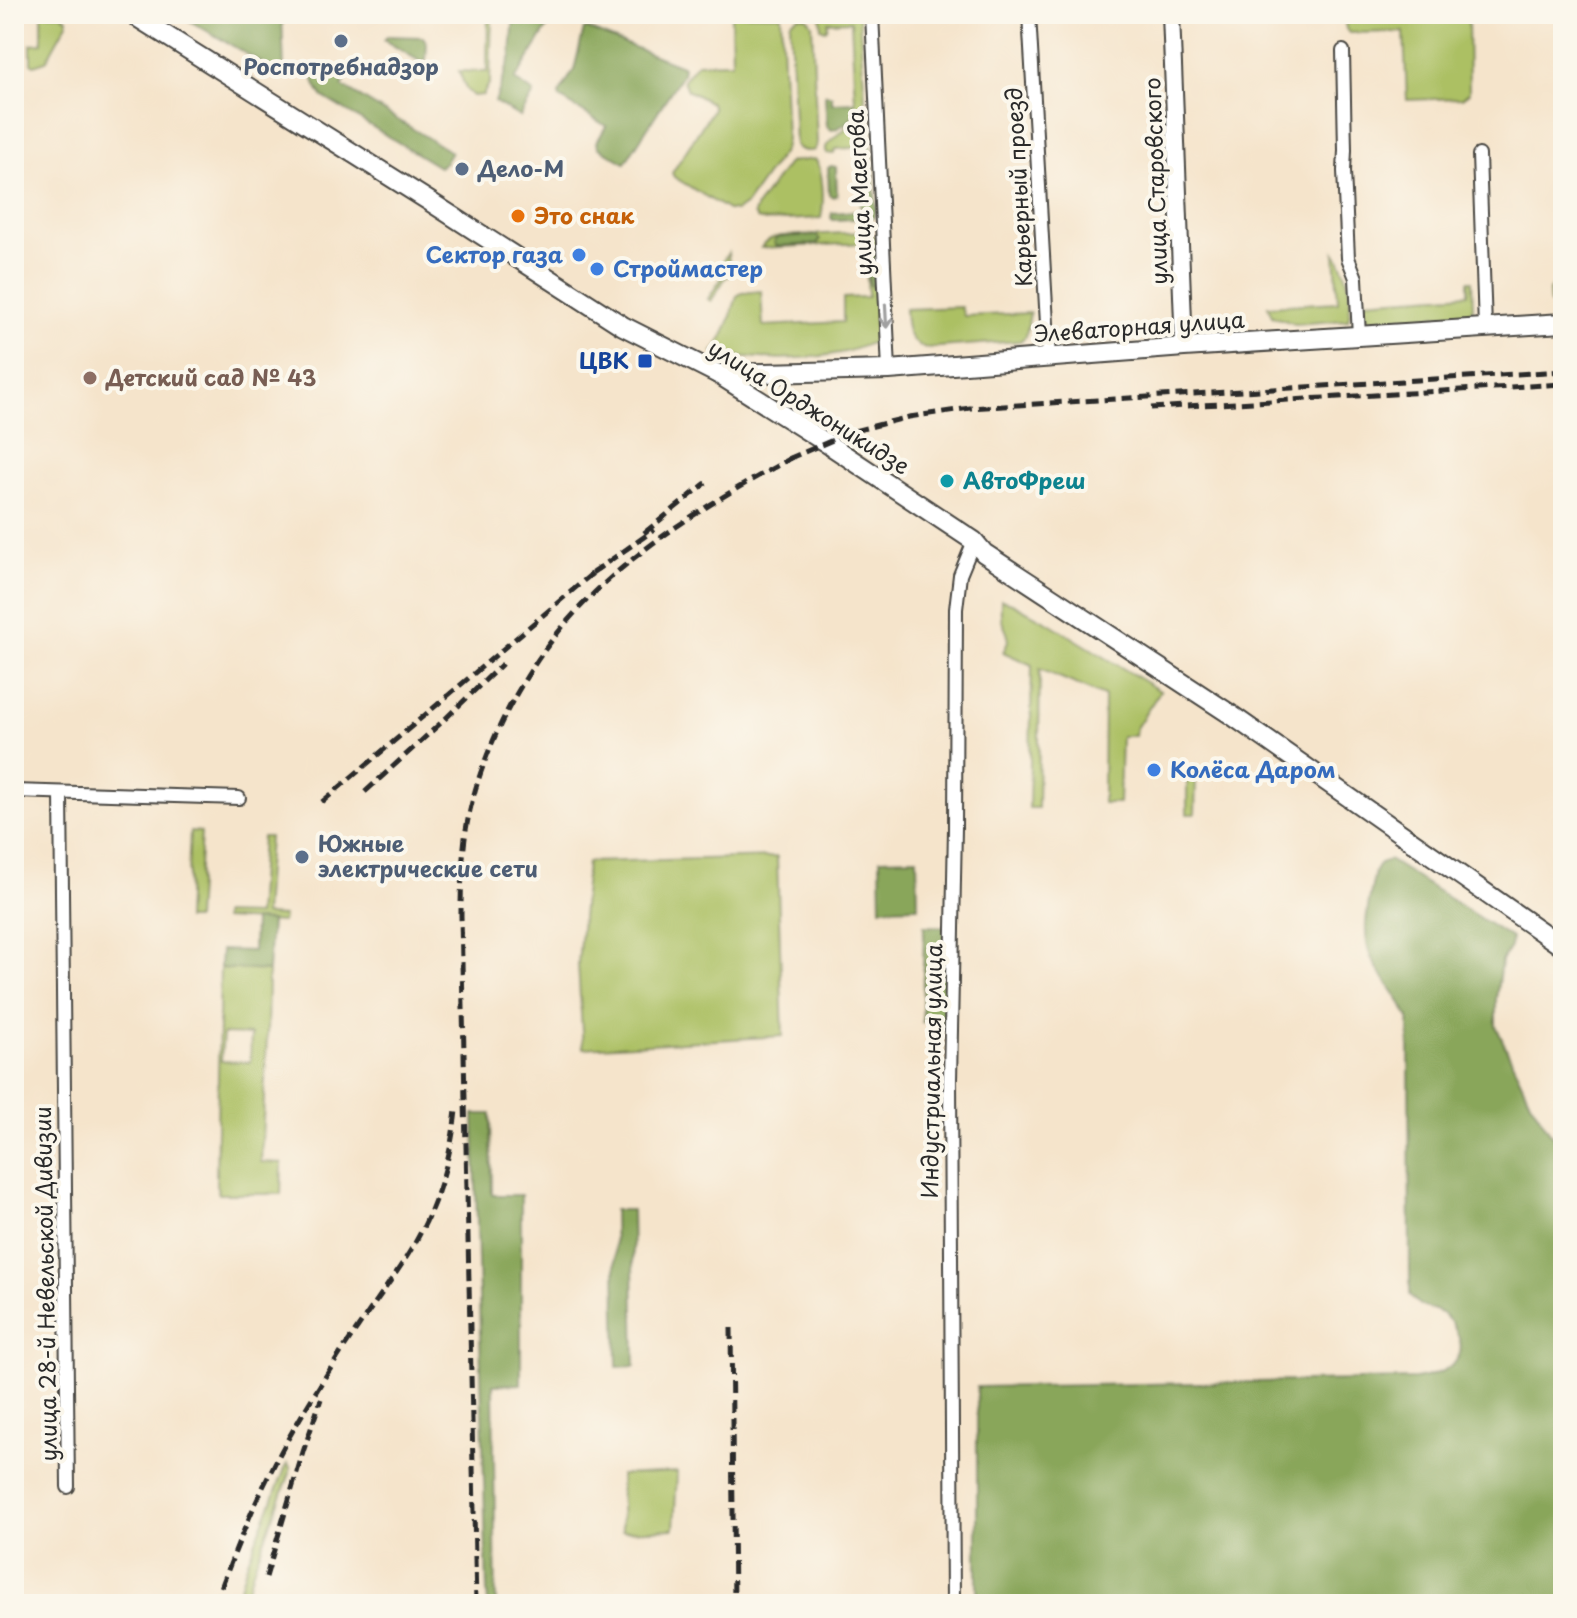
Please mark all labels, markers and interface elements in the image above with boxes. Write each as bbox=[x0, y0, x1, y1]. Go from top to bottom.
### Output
marker: Роспотребнадзор bbox=[332, 32, 350, 50]
place label: Роспотребнадзор bbox=[243, 49, 439, 82]
street label: улица Старовского bbox=[1134, 77, 1175, 285]
street label: Карьерный проезд bbox=[996, 87, 1039, 288]
street label: улица Маегова bbox=[838, 109, 879, 277]
place label: Дело-М bbox=[477, 151, 564, 184]
marker: Дело-М bbox=[453, 160, 471, 178]
place label: Это снак bbox=[534, 198, 635, 231]
marker: Это снак bbox=[509, 207, 527, 225]
place label: Сектор газа bbox=[426, 237, 564, 270]
marker: Сектор газа bbox=[570, 246, 588, 264]
place label: Строймастер bbox=[613, 251, 763, 284]
marker: Строймастер bbox=[588, 260, 606, 278]
one-way arrow bbox=[879, 302, 894, 329]
street label: Элеваторная улица bbox=[1032, 302, 1246, 349]
street label: улица Орджоникидзе bbox=[703, 330, 917, 481]
place label: ЦВК bbox=[579, 343, 629, 376]
marker: ЦВК bbox=[636, 352, 654, 370]
place label: Детский сад № 43 bbox=[105, 360, 316, 393]
marker: Детский сад № 43 bbox=[81, 369, 99, 387]
place label: АвтоФреш bbox=[963, 463, 1086, 496]
marker: АвтоФреш bbox=[938, 472, 956, 490]
place label: Колёса Даром bbox=[1170, 752, 1336, 785]
marker: Колёса Даром bbox=[1145, 761, 1163, 779]
place label: Южные электрические сети bbox=[318, 826, 538, 884]
marker: Южные электрические сети bbox=[293, 848, 311, 866]
street label: Индустриальная улица bbox=[912, 943, 949, 1199]
street label: улица 28-й Невельской Дивизии bbox=[25, 1106, 64, 1462]

